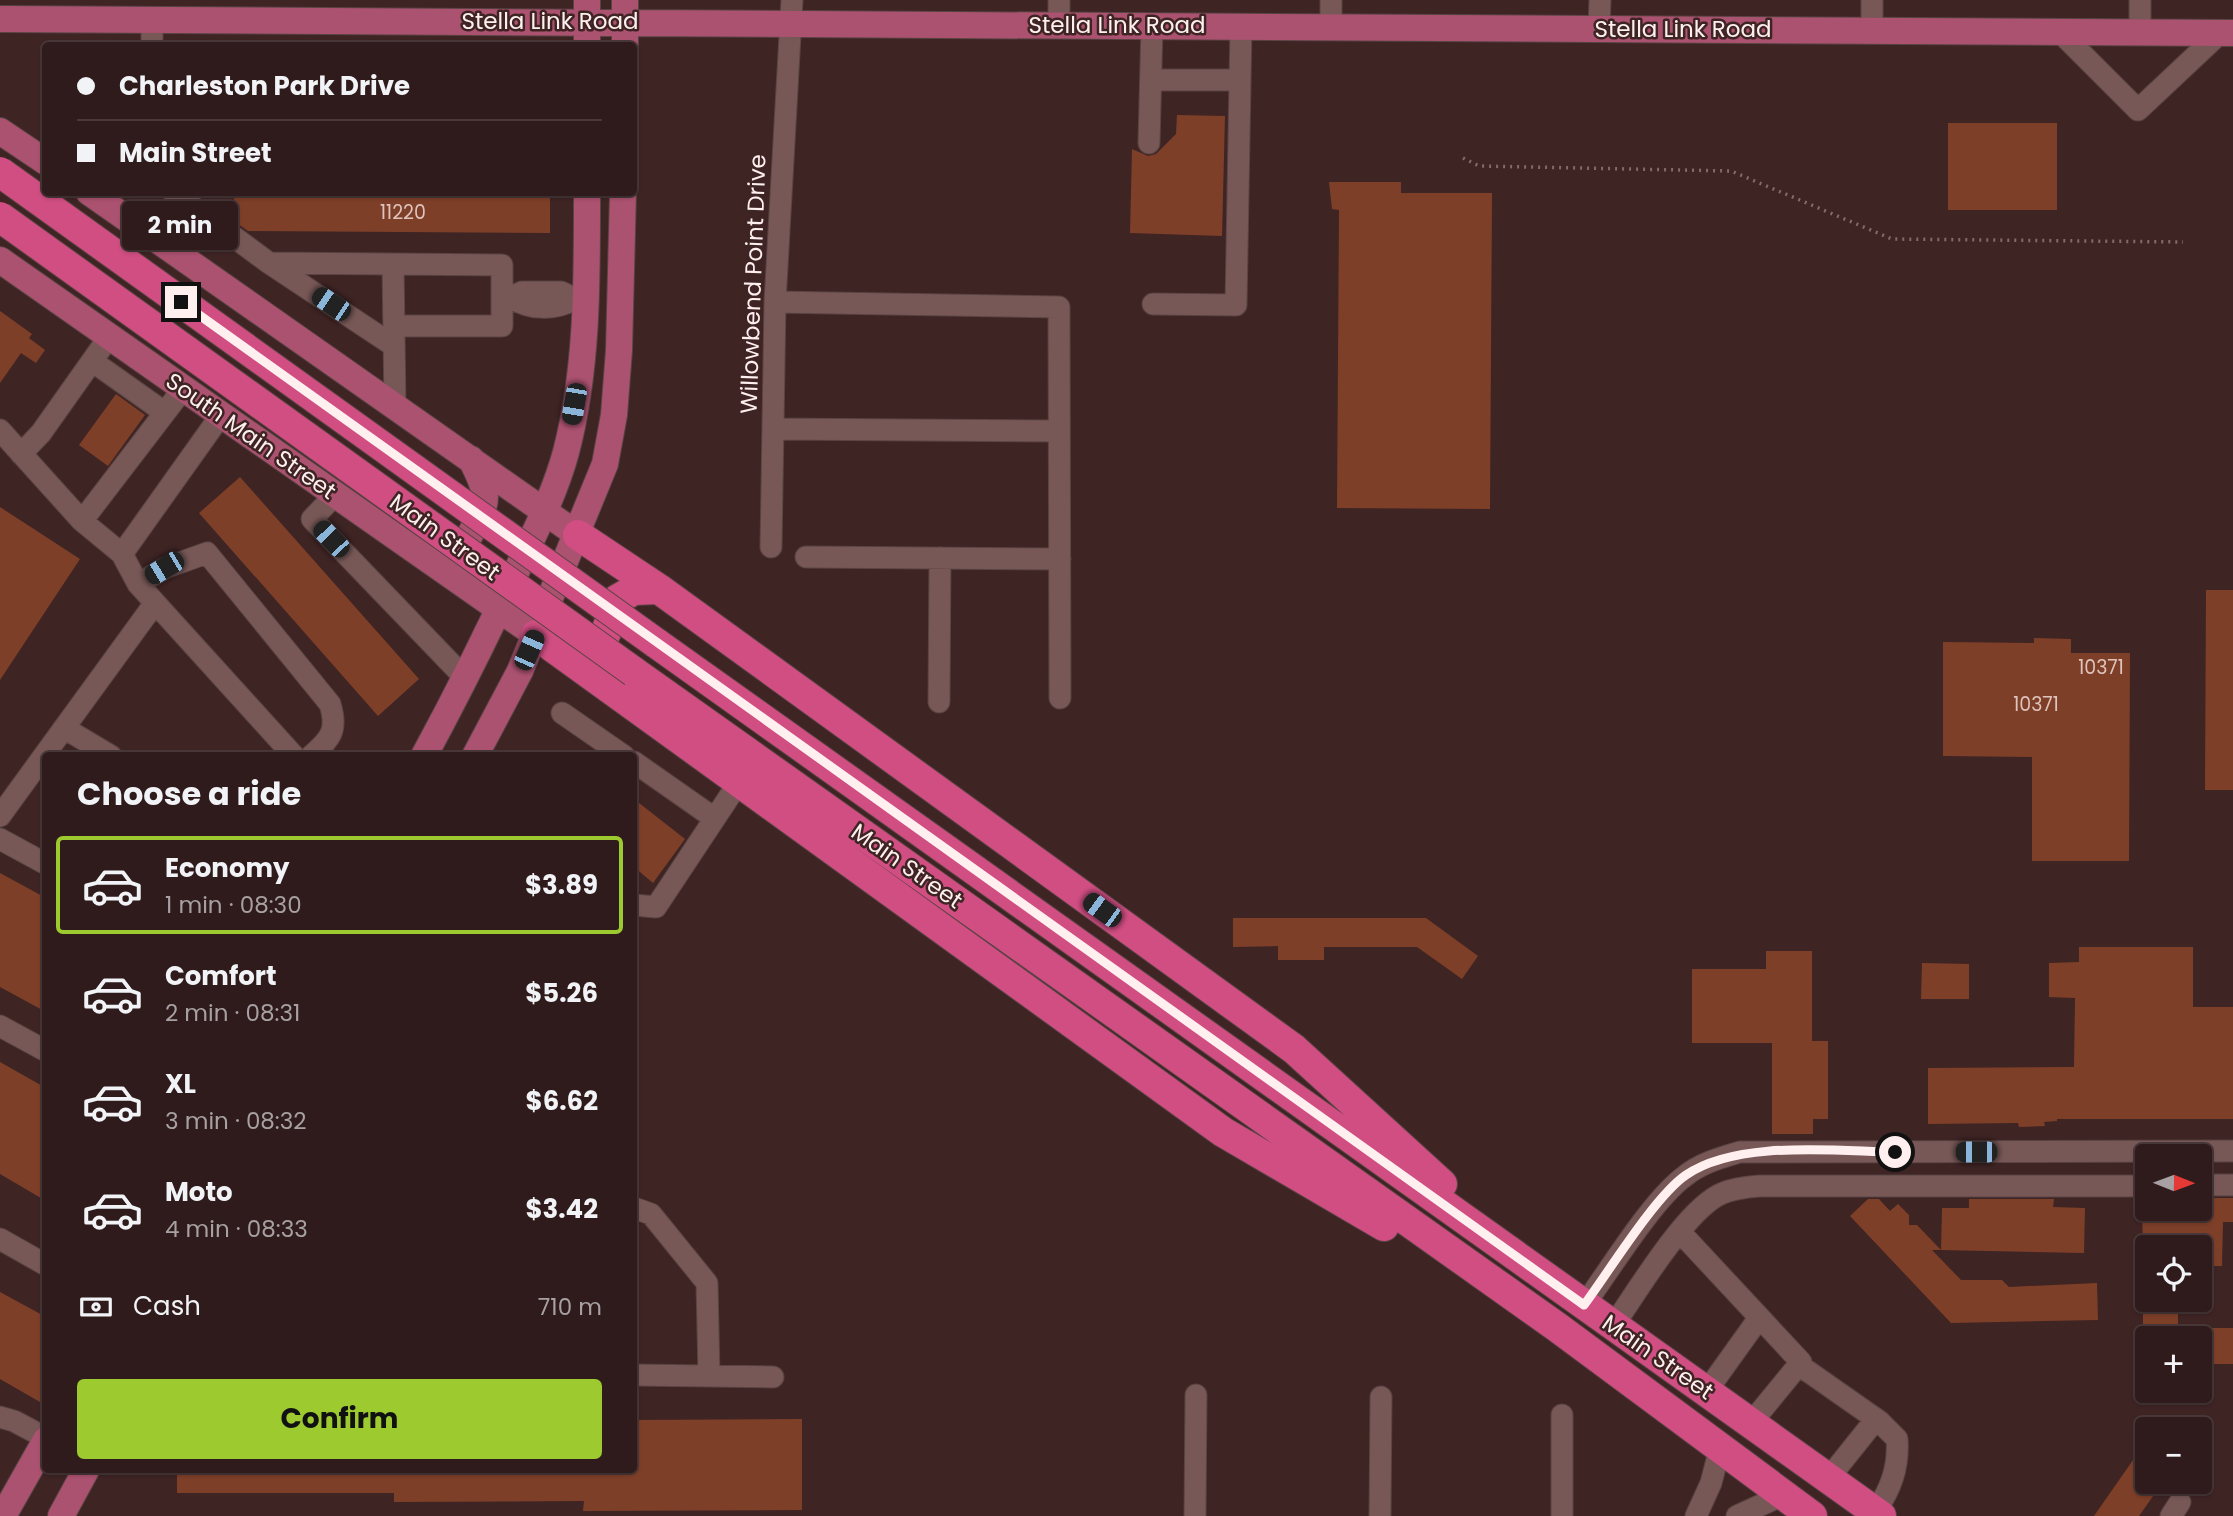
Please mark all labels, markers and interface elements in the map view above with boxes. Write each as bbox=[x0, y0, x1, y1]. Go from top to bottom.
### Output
street label: Stella Link Road bbox=[461, 5, 639, 37]
street label: Stella Link Road bbox=[1028, 9, 1206, 41]
street label: Stella Link Road bbox=[1594, 13, 1772, 45]
text: Charleston Park Drive bbox=[119, 68, 410, 104]
text: Main Street bbox=[119, 135, 272, 171]
street label: Willowbend Point Drive bbox=[732, 154, 774, 414]
house number: 11220 bbox=[380, 199, 426, 226]
callout: 2 min bbox=[123, 201, 239, 250]
text: 2 min bbox=[148, 209, 212, 241]
car bbox=[308, 284, 355, 324]
route end bbox=[165, 286, 197, 318]
street label: South Main Street bbox=[159, 365, 343, 507]
car bbox=[561, 381, 588, 427]
street label: Main Street bbox=[383, 486, 507, 588]
car bbox=[309, 517, 354, 561]
car bbox=[141, 548, 188, 588]
car bbox=[511, 627, 548, 673]
house number: 10371 bbox=[2078, 654, 2124, 681]
house number: 10371 bbox=[2013, 691, 2059, 718]
text: Choose a ride bbox=[77, 771, 301, 816]
street label: Main Street bbox=[845, 816, 969, 916]
text: Economy bbox=[165, 850, 289, 886]
icon: car bbox=[81, 854, 144, 917]
text: $3.89 bbox=[525, 867, 598, 903]
text: 1 min · 08:30 bbox=[165, 889, 302, 921]
car bbox=[1079, 889, 1126, 931]
text: Comfort bbox=[165, 958, 277, 994]
icon: car bbox=[81, 962, 144, 1025]
text: $5.26 bbox=[525, 975, 598, 1011]
text: 2 min · 08:31 bbox=[165, 997, 300, 1029]
text: XL bbox=[165, 1066, 196, 1102]
icon: car bbox=[81, 1070, 144, 1133]
text: $6.62 bbox=[526, 1083, 598, 1119]
text: 3 min · 08:32 bbox=[165, 1105, 307, 1137]
route start bbox=[1879, 1136, 1911, 1168]
car bbox=[1956, 1142, 1998, 1163]
north arrow bbox=[2135, 1144, 2212, 1222]
map controls bbox=[2135, 1144, 2212, 1494]
text: Moto bbox=[165, 1174, 233, 1210]
icon: car bbox=[81, 1178, 144, 1241]
text: $3.42 bbox=[525, 1191, 598, 1227]
text: 4 min · 08:33 bbox=[165, 1213, 308, 1245]
button: locate bbox=[2135, 1235, 2212, 1312]
icon: cash bbox=[77, 1288, 115, 1326]
text: Cash bbox=[133, 1288, 201, 1324]
text: 710 m bbox=[538, 1291, 602, 1323]
street label: Main Street bbox=[1596, 1307, 1720, 1407]
button: + bbox=[2135, 1326, 2212, 1403]
button: Confirm bbox=[77, 1379, 602, 1459]
button: − bbox=[2135, 1417, 2212, 1494]

